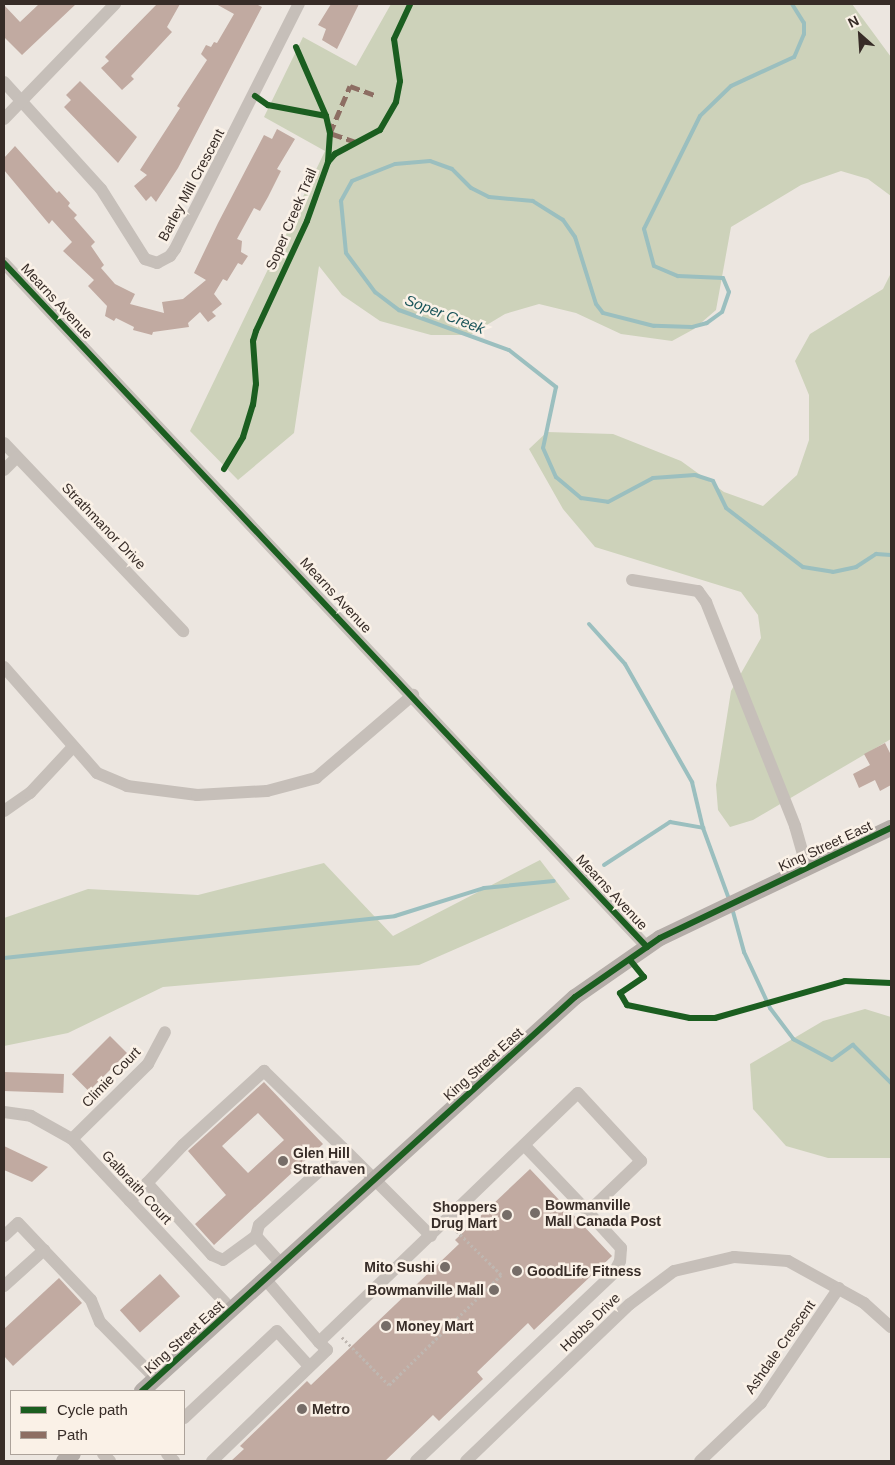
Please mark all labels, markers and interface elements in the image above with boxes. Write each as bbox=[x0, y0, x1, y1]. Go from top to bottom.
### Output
north arrow bbox=[835, 10, 885, 60]
text: N bbox=[845, 12, 861, 31]
street label: Barley Mill Crescent bbox=[154, 126, 228, 244]
street label: Soper Creek Trail bbox=[262, 165, 320, 273]
street label: Mearns Avenue bbox=[18, 260, 96, 342]
water label: Soper Creek bbox=[402, 291, 488, 337]
street label: Strathmanor Drive bbox=[59, 479, 149, 573]
street label: Mearns Avenue bbox=[297, 554, 375, 636]
street label: King Street East bbox=[776, 817, 874, 875]
street label: Mearns Avenue bbox=[573, 851, 651, 933]
street label: King Street East bbox=[440, 1024, 526, 1104]
street label: Climie Court bbox=[78, 1043, 144, 1111]
place label: Glen Hill Strathaven bbox=[293, 1145, 365, 1178]
street label: Galbraith Court bbox=[98, 1147, 176, 1227]
marker: Glen Hill Strathaven bbox=[277, 1155, 289, 1167]
place label: Bowmanville Mall Canada Post bbox=[545, 1197, 661, 1230]
place label: Shoppers Drug Mart bbox=[431, 1199, 497, 1232]
marker: Bowmanville Mall Canada Post bbox=[529, 1207, 541, 1219]
marker: Shoppers Drug Mart bbox=[501, 1209, 513, 1221]
place label: Mito Sushi bbox=[364, 1259, 435, 1275]
marker: Mito Sushi bbox=[439, 1261, 451, 1273]
place label: GoodLife Fitness bbox=[527, 1263, 641, 1279]
marker: GoodLife Fitness bbox=[511, 1265, 523, 1277]
place label: Bowmanville Mall bbox=[367, 1282, 484, 1298]
marker: Bowmanville Mall bbox=[488, 1284, 500, 1296]
street label: Hobbs Drive bbox=[556, 1289, 624, 1355]
street label: King Street East bbox=[141, 1297, 227, 1377]
street label: Ashdale Crescent bbox=[741, 1297, 819, 1397]
place label: Money Mart bbox=[396, 1318, 474, 1334]
marker: Money Mart bbox=[380, 1320, 392, 1332]
legend bbox=[10, 1390, 185, 1455]
text: Cycle path bbox=[57, 1401, 128, 1418]
place label: Metro bbox=[312, 1401, 350, 1417]
marker: Metro bbox=[296, 1403, 308, 1415]
text: Path bbox=[57, 1426, 88, 1443]

